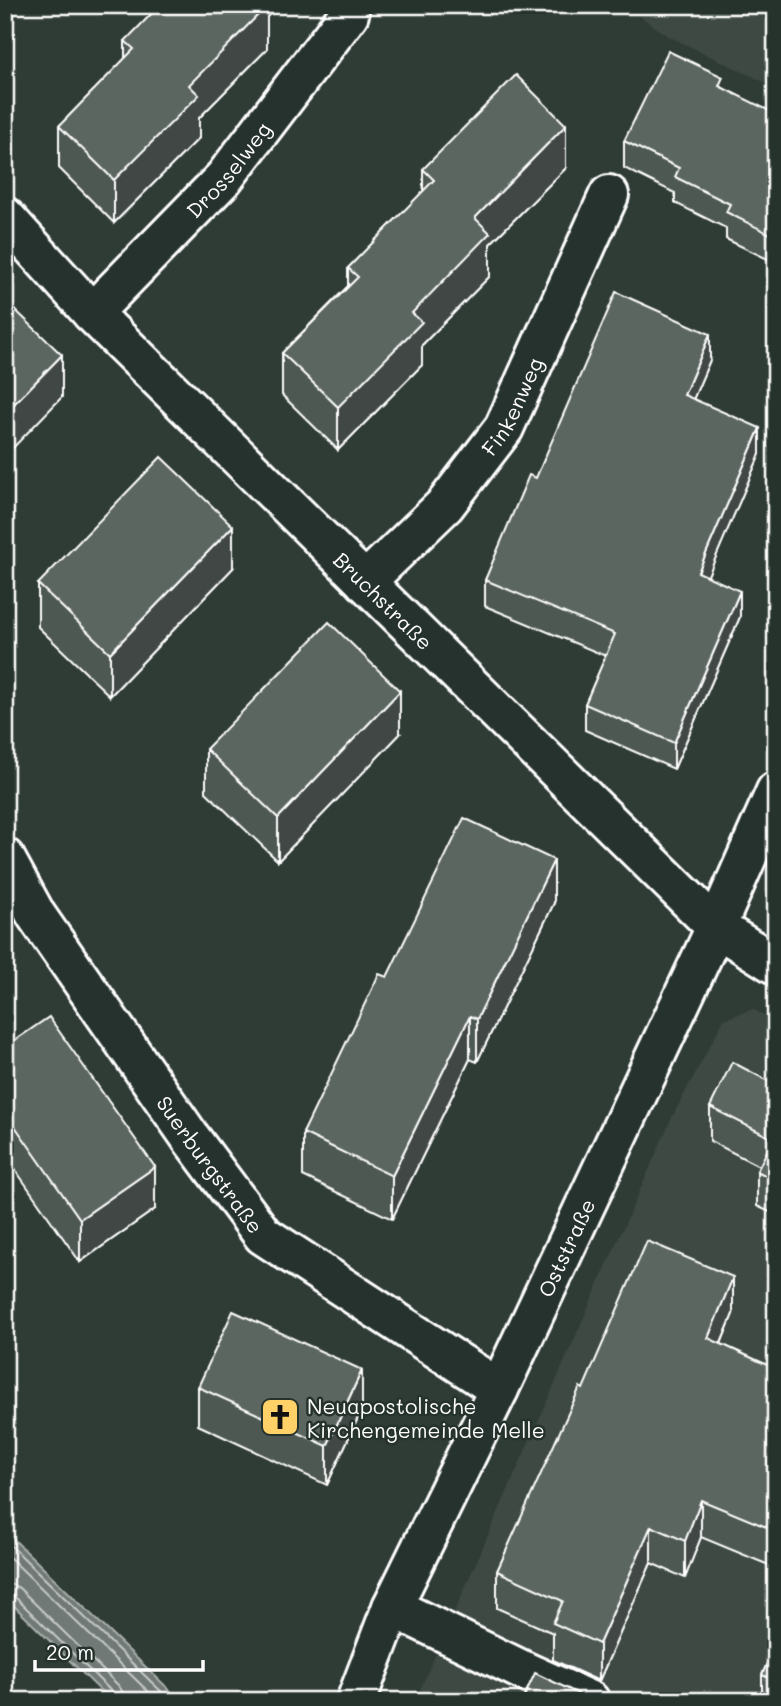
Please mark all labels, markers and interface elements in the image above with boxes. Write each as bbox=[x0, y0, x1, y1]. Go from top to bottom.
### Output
street label: Drosselweg bbox=[180, 116, 276, 223]
street label: Finkenweg bbox=[475, 353, 548, 460]
street label: Bruchstraße bbox=[328, 545, 439, 655]
street label: Suerburgstraße bbox=[152, 1090, 270, 1238]
street label: Oststraße bbox=[531, 1194, 600, 1301]
place label: Neuapostolische Kirchengemeinde Melle bbox=[307, 1392, 545, 1443]
church icon: Neuapostolische Kirchengemeinde Melle bbox=[259, 1396, 301, 1438]
scale bar bbox=[35, 1629, 203, 1673]
text: 20 m bbox=[46, 1638, 94, 1665]

